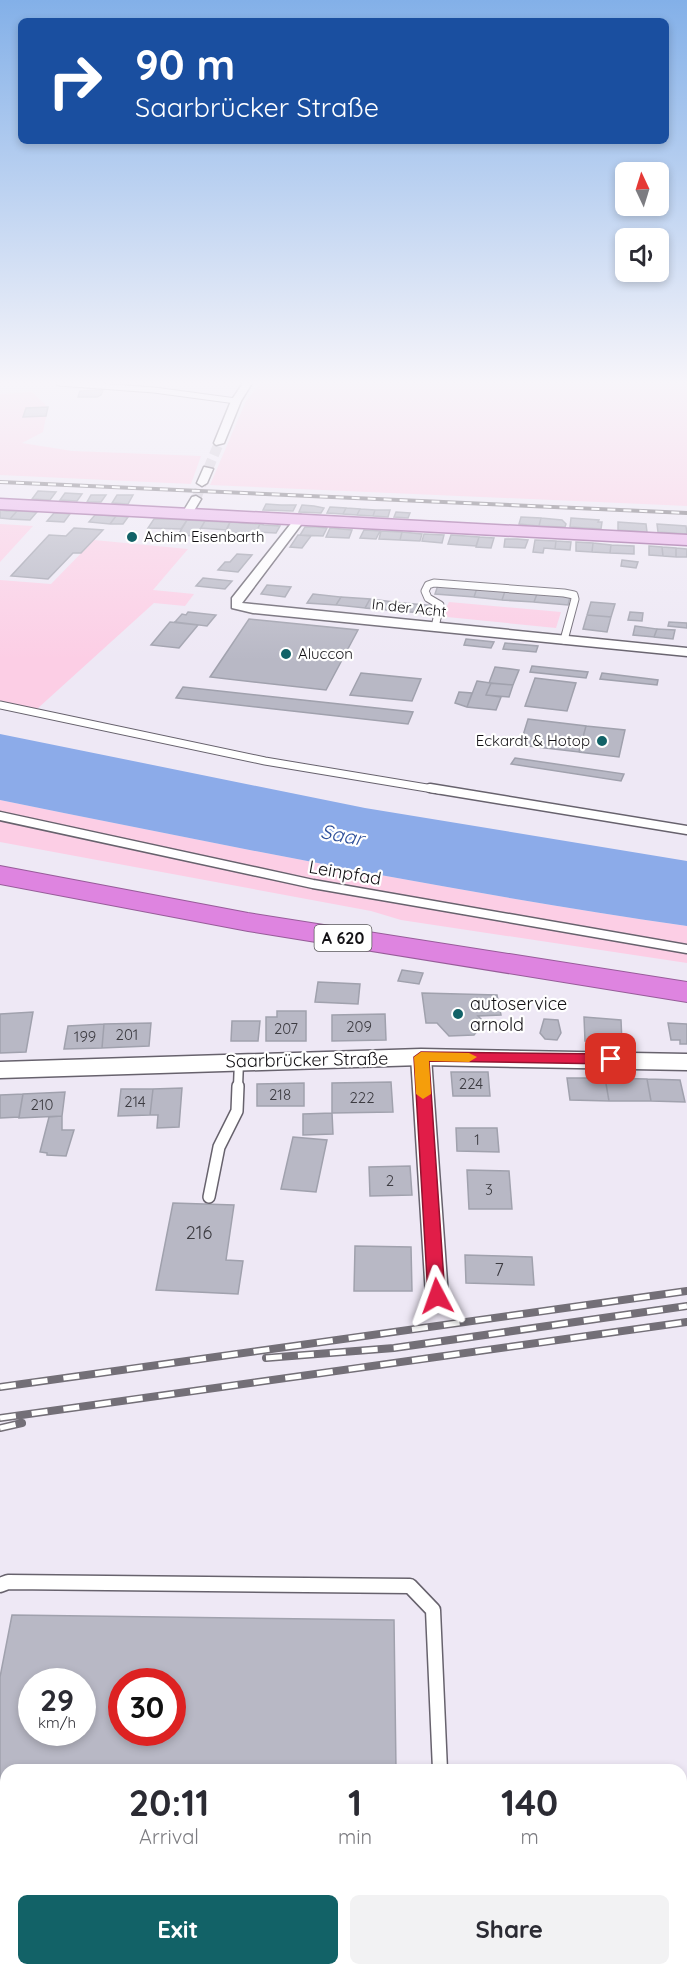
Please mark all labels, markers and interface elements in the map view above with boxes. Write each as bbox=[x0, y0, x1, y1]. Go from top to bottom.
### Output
text: 90 m bbox=[135, 38, 235, 91]
icon: right bbox=[36, 42, 114, 120]
text: Saarbrücker Straße bbox=[135, 90, 379, 124]
north arrow bbox=[615, 162, 669, 216]
map controls bbox=[615, 162, 669, 282]
button: sound bbox=[615, 228, 669, 282]
place label: Achim Eisenbarth bbox=[144, 527, 264, 546]
marker: Achim Eisenbarth bbox=[125, 530, 139, 544]
street label: In der Acht bbox=[371, 594, 447, 621]
place label: Aluccon bbox=[298, 644, 353, 663]
marker: Aluccon bbox=[279, 647, 293, 661]
place label: Eckardt & Hotop bbox=[476, 731, 590, 750]
marker: Eckardt & Hotop bbox=[595, 734, 609, 748]
water label: Saar bbox=[318, 818, 368, 851]
street label: Leinpfad bbox=[307, 855, 383, 890]
road number: A 620 bbox=[314, 925, 372, 951]
place label: autoservice arnold bbox=[470, 992, 567, 1036]
marker: autoservice arnold bbox=[451, 1007, 465, 1021]
house number: 209 bbox=[346, 1017, 372, 1036]
house number: 207 bbox=[274, 1019, 298, 1038]
house number: 201 bbox=[116, 1025, 138, 1044]
house number: 199 bbox=[74, 1027, 96, 1046]
pin bbox=[585, 1033, 636, 1084]
icon: arrive bbox=[594, 1042, 627, 1075]
street label: Saarbrücker Straße bbox=[225, 1047, 388, 1072]
house number: 224 bbox=[459, 1074, 483, 1093]
house number: 218 bbox=[269, 1085, 291, 1104]
house number: 222 bbox=[350, 1088, 374, 1107]
house number: 214 bbox=[124, 1092, 146, 1111]
house number: 210 bbox=[31, 1095, 53, 1114]
house number: 1 bbox=[474, 1130, 480, 1149]
house number: 2 bbox=[386, 1171, 394, 1190]
house number: 3 bbox=[485, 1180, 493, 1199]
house number: 216 bbox=[186, 1221, 212, 1244]
house number: 7 bbox=[494, 1258, 504, 1281]
position arrow bbox=[405, 1264, 469, 1328]
speed limit sign: 30 bbox=[108, 1668, 186, 1746]
text: 29 bbox=[40, 1681, 74, 1719]
text: km/h bbox=[38, 1713, 76, 1732]
text: 20:11 bbox=[129, 1780, 209, 1825]
text: 1 bbox=[348, 1780, 362, 1825]
text: 140 bbox=[501, 1780, 558, 1825]
text: Arrival bbox=[139, 1824, 199, 1849]
text: min bbox=[338, 1824, 372, 1849]
text: m bbox=[520, 1824, 539, 1849]
button: Exit bbox=[18, 1895, 338, 1964]
button: Share bbox=[350, 1895, 669, 1964]

